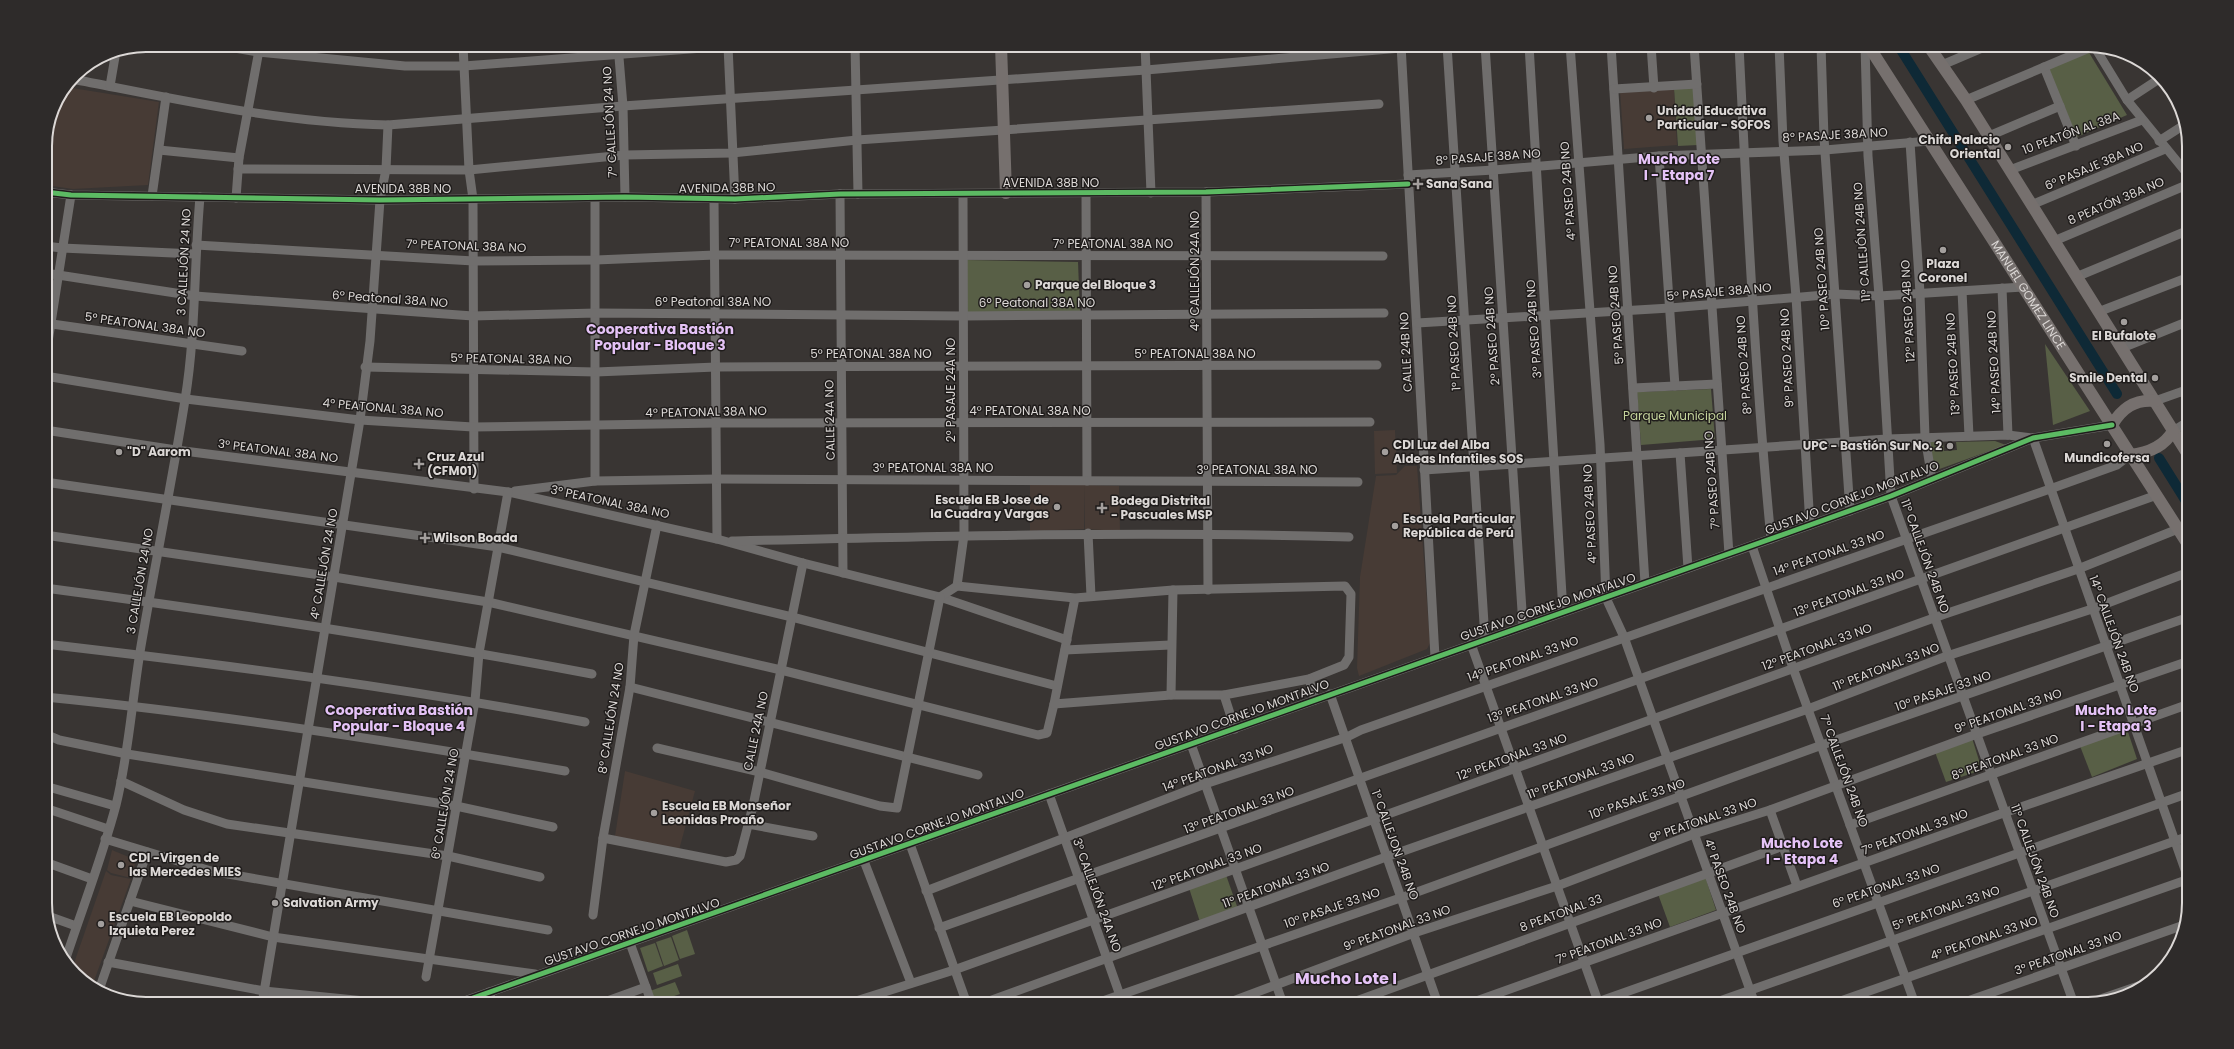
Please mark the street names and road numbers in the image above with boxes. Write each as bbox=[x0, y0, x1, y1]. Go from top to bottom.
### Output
street label: 7° CALLEJÓN 24 NO bbox=[598, 66, 621, 178]
street label: 10 PEATÓN AL 38A bbox=[2020, 107, 2122, 158]
street label: 8° PASAJE 38A NO bbox=[1782, 123, 1888, 146]
street label: 6° PASAJE 38A NO bbox=[2042, 137, 2146, 194]
street label: 4° PASEO 24B NO bbox=[1556, 141, 1579, 241]
street label: 8° PASAJE 38A NO bbox=[1435, 144, 1541, 169]
street label: 8 PEATÓN 38A NO bbox=[2065, 173, 2167, 229]
street label: AVENIDA 38B NO bbox=[1003, 174, 1099, 191]
street label: AVENIDA 38B NO bbox=[679, 178, 775, 197]
street label: AVENIDA 38B NO bbox=[355, 180, 451, 197]
street label: 11° CALLEJÓN 24B NO bbox=[1849, 182, 1874, 302]
street label: 3 CALLEJÓN 24 NO bbox=[172, 208, 195, 316]
street label: 4° CALLEJÓN 24A NO bbox=[1186, 211, 1203, 331]
street label: 10° PASEO 24B NO bbox=[1809, 227, 1834, 331]
street label: 7° PEATONAL 38A NO bbox=[729, 234, 849, 251]
street label: 7° PEATONAL 38A NO bbox=[405, 235, 527, 256]
street label: 7° PEATONAL 38A NO bbox=[1053, 235, 1173, 252]
street label: MANUEL GOMEZ LINCE bbox=[1987, 237, 2070, 353]
street label: 12° PASEO 24B NO bbox=[1896, 259, 1919, 363]
street label: 5° PASEO 24B NO bbox=[1604, 265, 1627, 365]
street label: 5° PASAJE 38A NO bbox=[1666, 278, 1772, 305]
street label: 3° PASEO 24B NO bbox=[1522, 279, 1545, 379]
street label: 6º Peatonal 38A NO bbox=[331, 286, 449, 311]
street label: 2° PASEO 24B NO bbox=[1480, 286, 1503, 386]
street label: 6º Peatonal 38A NO bbox=[655, 293, 771, 310]
street label: 6º Peatonal 38A NO bbox=[979, 294, 1095, 311]
street label: 1° PASEO 24B NO bbox=[1443, 295, 1464, 391]
street label: 5° PEATONAL 38A NO bbox=[84, 308, 206, 341]
street label: 9° PASEO 24B NO bbox=[1775, 308, 1798, 408]
street label: 14° PASEO 24B NO bbox=[1982, 310, 2005, 414]
street label: CALLE 24B NO bbox=[1395, 312, 1416, 392]
street label: 13° PASEO 24B NO bbox=[1941, 312, 1964, 416]
street label: 8° PASEO 24B NO bbox=[1732, 315, 1755, 415]
street label: 2° PASAJE 24A NO bbox=[942, 338, 959, 442]
street label: 5° PEATONAL 38A NO bbox=[810, 345, 932, 362]
street label: 5° PEATONAL 38A NO bbox=[1134, 345, 1256, 362]
street label: 5° PEATONAL 38A NO bbox=[450, 349, 572, 368]
street label: CALLE 24A NO bbox=[820, 380, 839, 461]
street label: 4° PEATONAL 38A NO bbox=[322, 394, 444, 421]
street label: 4° PEATONAL 38A NO bbox=[645, 402, 767, 421]
street label: 4° PEATONAL 38A NO bbox=[969, 402, 1091, 419]
street label: 7° PASEO 24B NO bbox=[1700, 430, 1723, 530]
street label: 3° PEATONAL 38A NO bbox=[217, 435, 339, 466]
street label: GUSTAVO CORNEJO MONTALVO bbox=[1762, 456, 1941, 539]
street label: 3° PEATONAL 38A NO bbox=[872, 459, 994, 476]
street label: 3° PEATONAL 38A NO bbox=[1196, 461, 1318, 478]
street label: 4° PASEO 24B NO bbox=[1578, 464, 1601, 564]
street label: 3° PEATONAL 38A NO bbox=[549, 481, 671, 522]
street label: 11° CALLEJÓN 24B NO bbox=[1897, 497, 1954, 615]
street label: 4° CALLEJÓN 24 NO bbox=[305, 507, 342, 621]
street label: 14° PEATONAL 33 NO bbox=[1771, 525, 1887, 580]
street label: 3 CALLEJÓN 24 NO bbox=[122, 527, 157, 635]
street label: 13° PEATONAL 33 NO bbox=[1791, 565, 1906, 620]
street label: GUSTAVO CORNEJO MONTALVO bbox=[1458, 568, 1638, 645]
street label: 14° CALLEJÓN 24B NO bbox=[2085, 573, 2144, 695]
street label: 12° PEATONAL 33 NO bbox=[1759, 619, 1874, 674]
street label: 14° PEATONAL 33 NO bbox=[1465, 631, 1581, 686]
street label: 11° PEATONAL 33 NO bbox=[1830, 638, 1942, 695]
street label: 8° CALLEJÓN 24 NO bbox=[593, 661, 628, 775]
street label: 10° PASAJE 33 NO bbox=[1893, 666, 1993, 715]
street label: 13° PEATONAL 33 NO bbox=[1485, 673, 1601, 726]
street label: GUSTAVO CORNEJO MONTALVO bbox=[1152, 675, 1332, 754]
street label: 9° PEATONAL 33 NO bbox=[1952, 684, 2064, 737]
street label: CALLE 24A NO bbox=[739, 690, 772, 772]
street label: 7° CALLEJÓN 24B NO bbox=[1816, 712, 1873, 830]
street label: 12° PEATONAL 33 NO bbox=[1454, 729, 1569, 784]
street label: 8° PEATONAL 33 NO bbox=[1949, 729, 2061, 784]
street label: 14° PEATONAL 33 NO bbox=[1160, 740, 1276, 795]
street label: 6° CALLEJÓN 24 NO bbox=[426, 747, 463, 861]
street label: 11° PEATONAL 33 NO bbox=[1525, 748, 1637, 803]
street label: 10° PASAJE 33 NO bbox=[1587, 774, 1687, 823]
street label: 13° PEATONAL 33 NO bbox=[1181, 782, 1296, 837]
street label: GUSTAVO CORNEJO MONTALVO bbox=[847, 784, 1027, 863]
street label: 1° CALLEJON 24B NO bbox=[1368, 787, 1423, 902]
street label: 9° PEATONAL 33 NO bbox=[1647, 793, 1759, 846]
street label: 11° CALLEJÓN 24B NO bbox=[2007, 802, 2064, 920]
street label: 7° PEATONAL 33 NO bbox=[1859, 804, 1970, 859]
street label: 3° CALLEJÓN 24A NO bbox=[1069, 835, 1126, 954]
street label: 4° PASEO 24B NO bbox=[1700, 836, 1750, 935]
street label: 12° PEATONAL 33 NO bbox=[1149, 839, 1264, 894]
street label: 11° PEATONAL 33 NO bbox=[1220, 857, 1332, 912]
street label: 6° PEATONAL 33 NO bbox=[1830, 859, 1942, 912]
street label: 5° PEATONAL 33 NO bbox=[1890, 881, 2002, 934]
street label: 10° PASAJE 33 NO bbox=[1282, 883, 1382, 932]
street label: 8 PEATONAL 33 bbox=[1517, 890, 1605, 935]
street label: GUSTAVO CORNEJO MONTALVO bbox=[542, 893, 722, 970]
street label: 9° PEATONAL 33 NO bbox=[1341, 900, 1453, 955]
street label: 4° PEATONAL 33 NO bbox=[1928, 911, 2040, 964]
street label: 7° PEATONAL 33 NO bbox=[1553, 913, 1664, 968]
street label: 3° PEATONAL 33 NO bbox=[2012, 926, 2124, 979]

